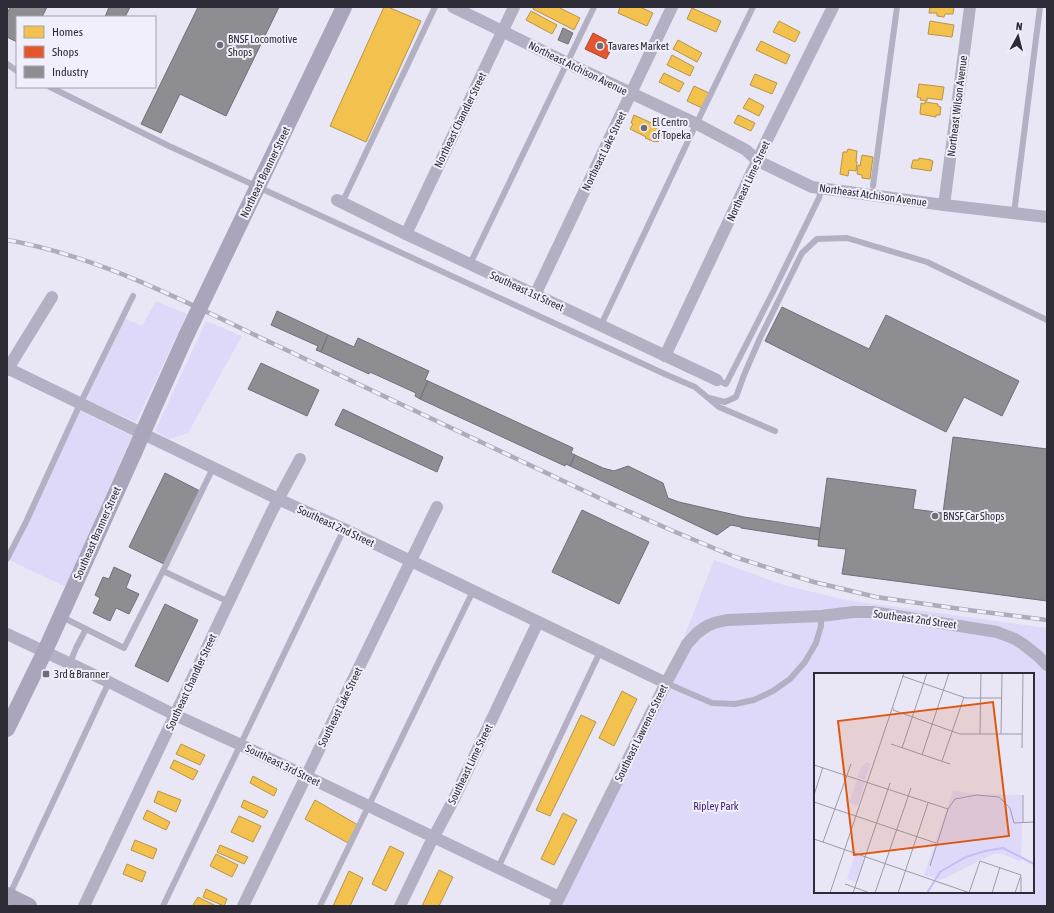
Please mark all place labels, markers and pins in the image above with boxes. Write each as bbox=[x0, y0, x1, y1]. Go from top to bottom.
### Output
place label: BNSF Locomotive Shops bbox=[228, 33, 297, 58]
marker: BNSF Locomotive Shops bbox=[215, 40, 225, 50]
place label: Tavares Market bbox=[608, 40, 669, 52]
marker: Tavares Market bbox=[595, 41, 605, 51]
place label: El Centro of Topeka bbox=[652, 116, 691, 141]
marker: El Centro of Topeka bbox=[639, 123, 649, 133]
place label: BNSF Car Shops bbox=[943, 510, 1004, 522]
marker: BNSF Car Shops bbox=[930, 511, 940, 521]
place label: 3rd & Branner bbox=[54, 668, 109, 680]
marker: 3rd & Branner bbox=[41, 669, 51, 679]

